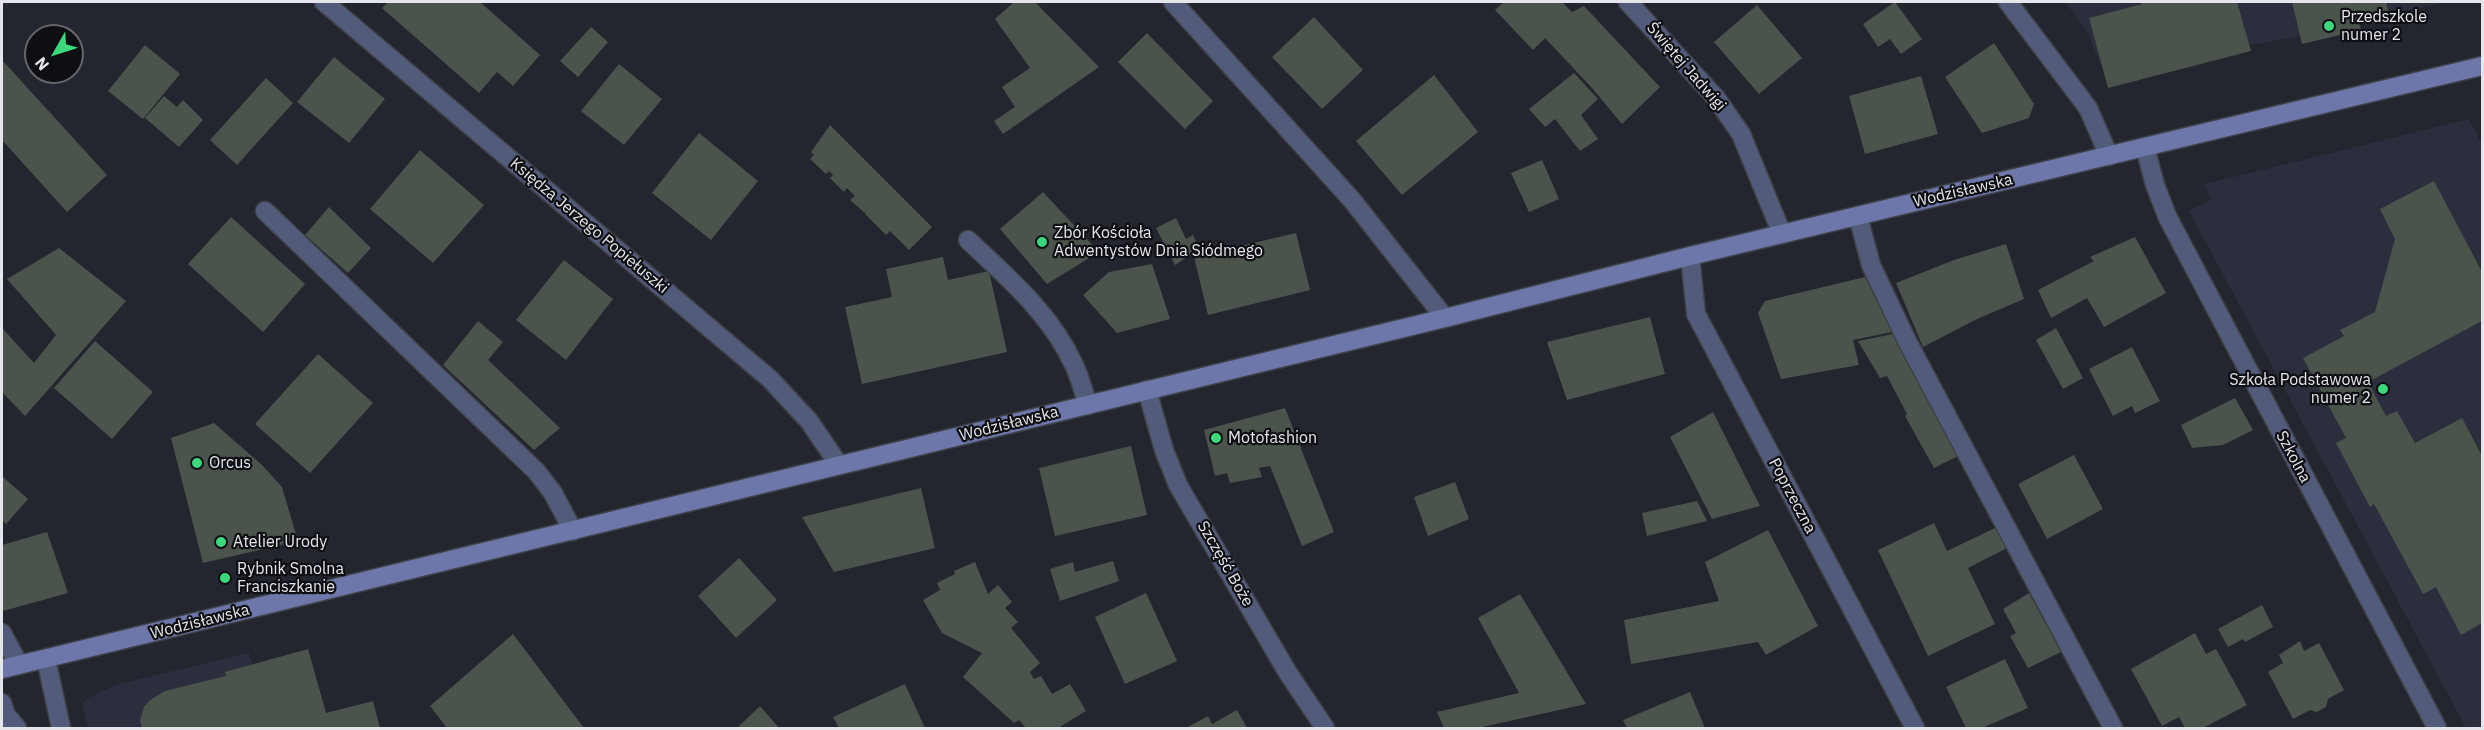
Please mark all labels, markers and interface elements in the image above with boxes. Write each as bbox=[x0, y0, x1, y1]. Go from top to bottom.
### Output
place label: Przedszkole numer 2 bbox=[2341, 7, 2427, 45]
street label: Świętej Jadwigi bbox=[1642, 19, 1730, 115]
marker: Przedszkole numer 2 bbox=[2322, 19, 2336, 33]
north arrow bbox=[24, 24, 84, 84]
text: N bbox=[30, 53, 53, 75]
street label: Księdza Jerzego Popiełuszki bbox=[506, 154, 672, 298]
street label: Wodzisławska bbox=[1911, 170, 2015, 212]
place label: Zbór Kościoła Adwentystów Dnia Siódmego bbox=[1054, 223, 1263, 261]
marker: Zbór Kościoła Adwentystów Dnia Siódmego bbox=[1035, 235, 1049, 249]
place label: Szkoła Podstawowa numer 2 bbox=[2229, 370, 2371, 408]
marker: Szkoła Podstawowa numer 2 bbox=[2376, 382, 2390, 396]
street label: Wodzisławska bbox=[958, 402, 1060, 446]
place label: Motofashion bbox=[1228, 428, 1317, 448]
street label: Szkolna bbox=[2271, 428, 2315, 486]
marker: Motofashion bbox=[1209, 431, 1223, 445]
place label: Orcus bbox=[209, 453, 251, 473]
street label: Poprzeczna bbox=[1764, 455, 1820, 537]
marker: Orcus bbox=[190, 456, 204, 470]
street label: Szczęść Boże bbox=[1193, 518, 1257, 610]
place label: Atelier Urody bbox=[233, 532, 327, 552]
marker: Atelier Urody bbox=[214, 535, 228, 549]
place label: Rybnik Smolna Franciszkanie bbox=[237, 559, 344, 597]
marker: Rybnik Smolna Franciszkanie bbox=[218, 571, 232, 585]
street label: Wodzisławska bbox=[149, 600, 251, 644]

